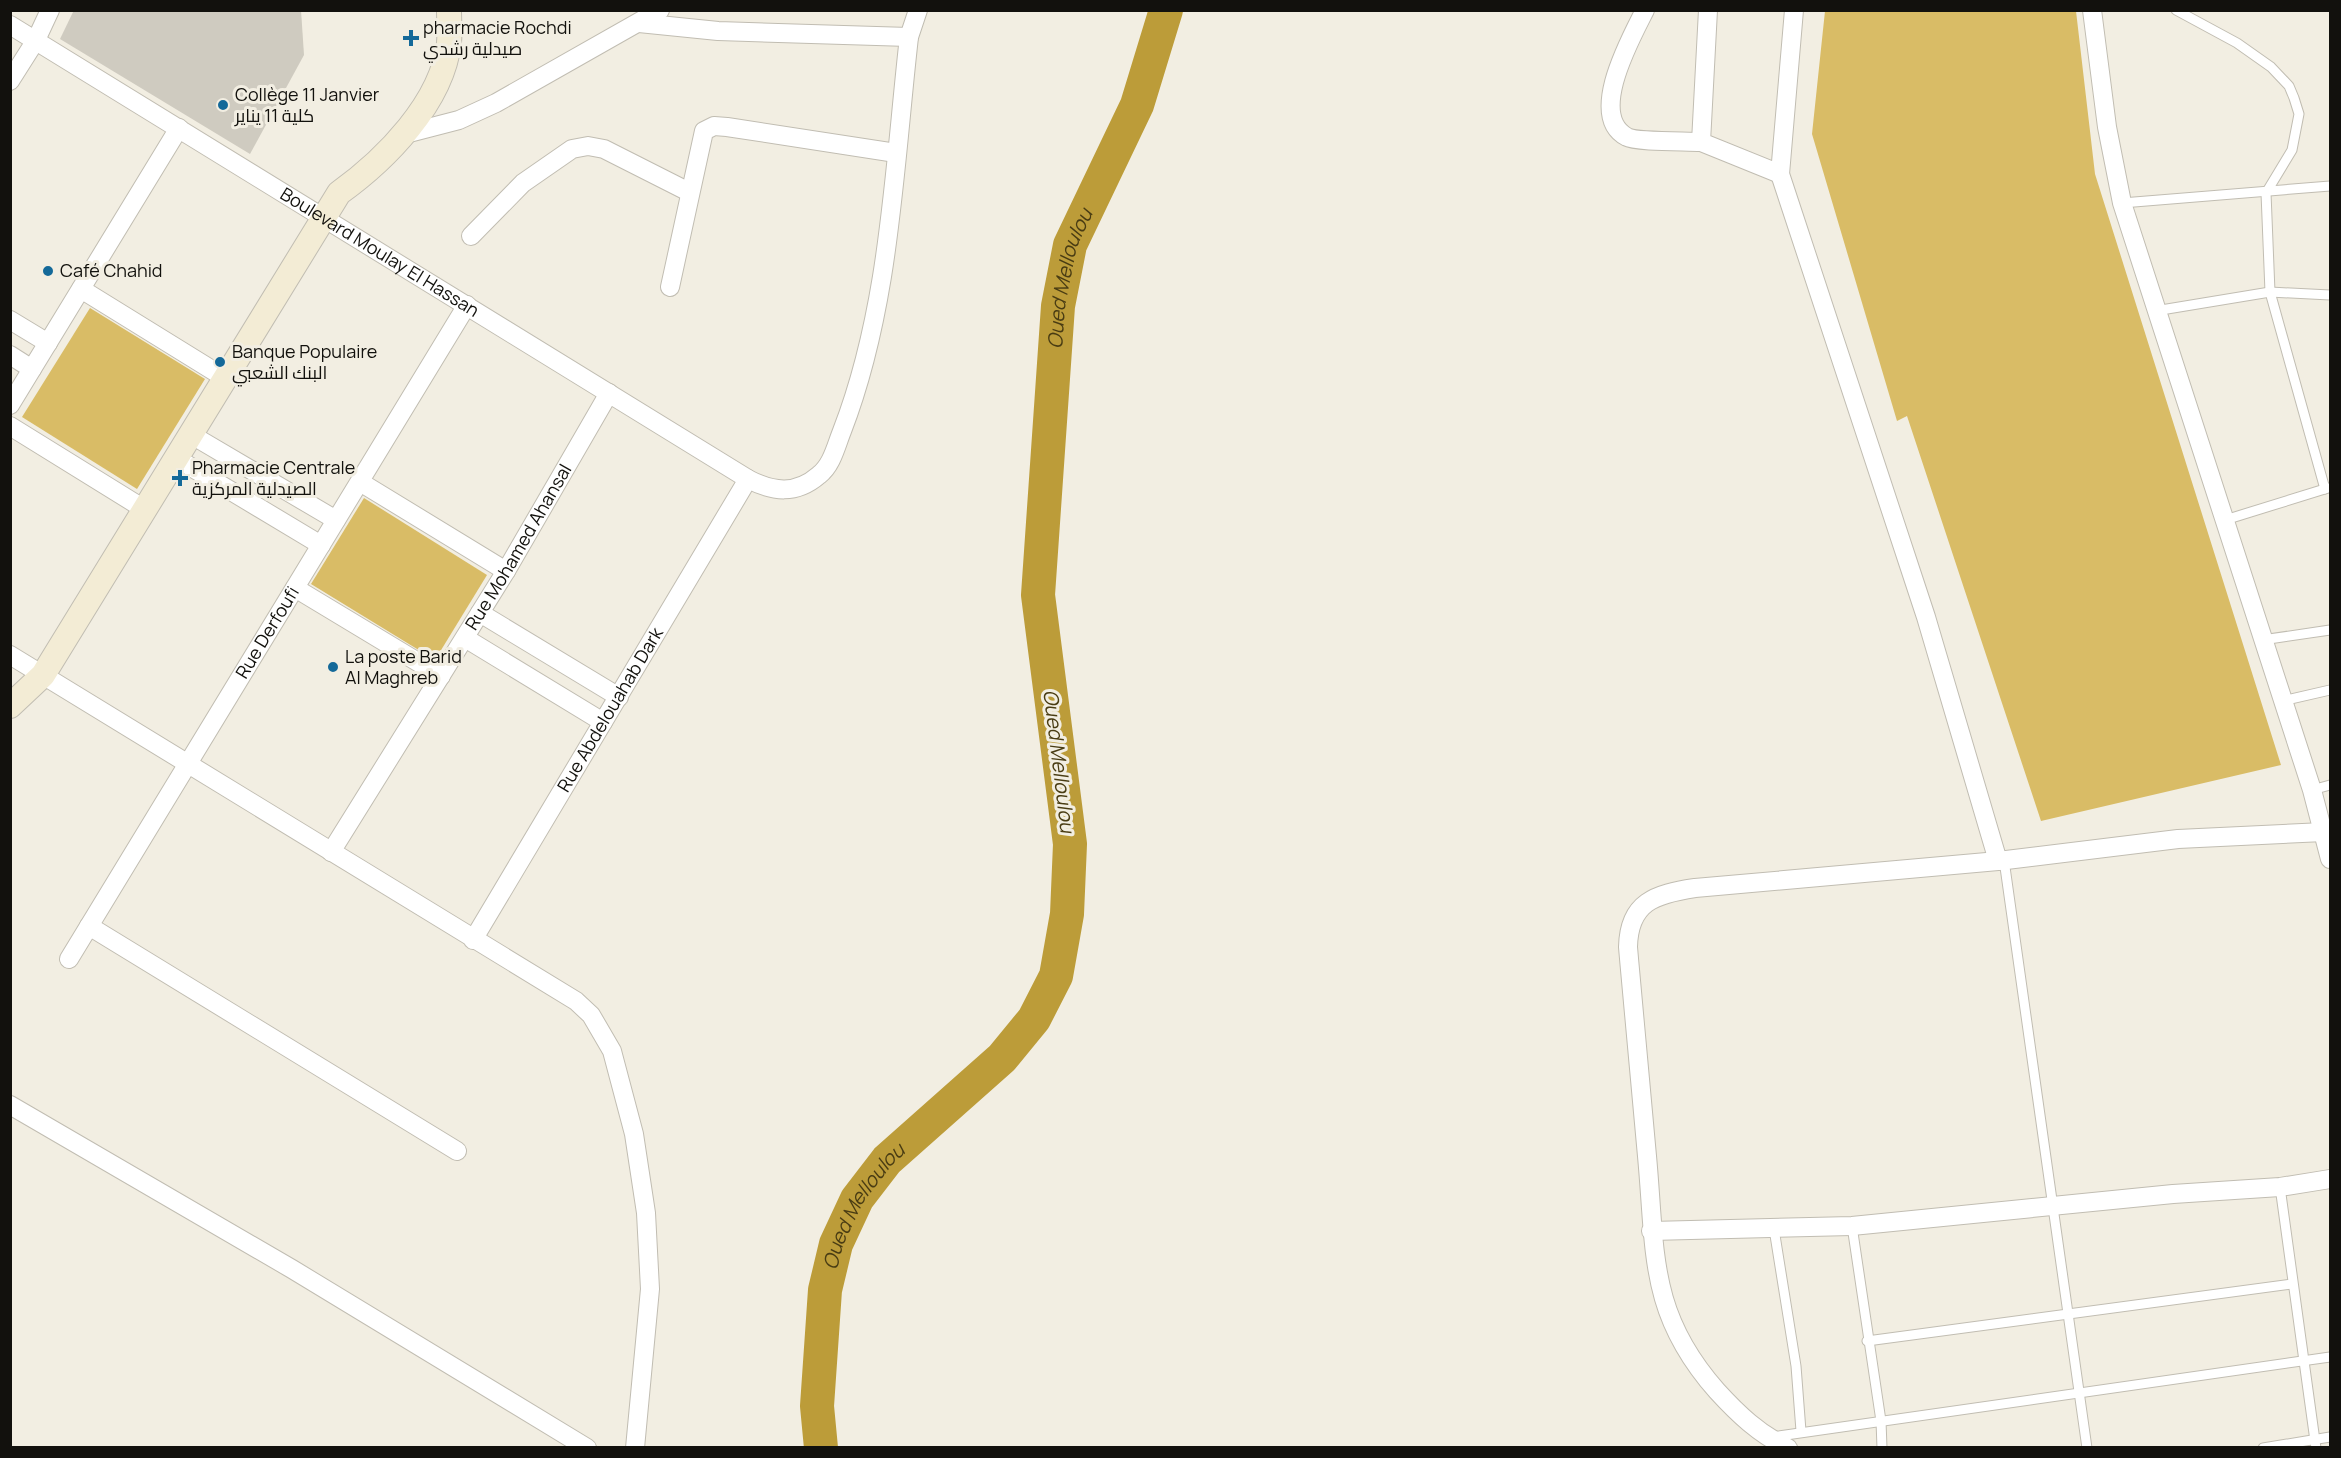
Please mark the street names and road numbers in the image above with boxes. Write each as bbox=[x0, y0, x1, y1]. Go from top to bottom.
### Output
street label: Boulevard Moulay El Hassan bbox=[276, 181, 484, 322]
street label: Rue Mohamed Ahansal bbox=[459, 459, 576, 634]
street label: Rue Derfoufi bbox=[230, 582, 304, 683]
street label: Rue Abdelouahab Dark bbox=[551, 622, 668, 796]

